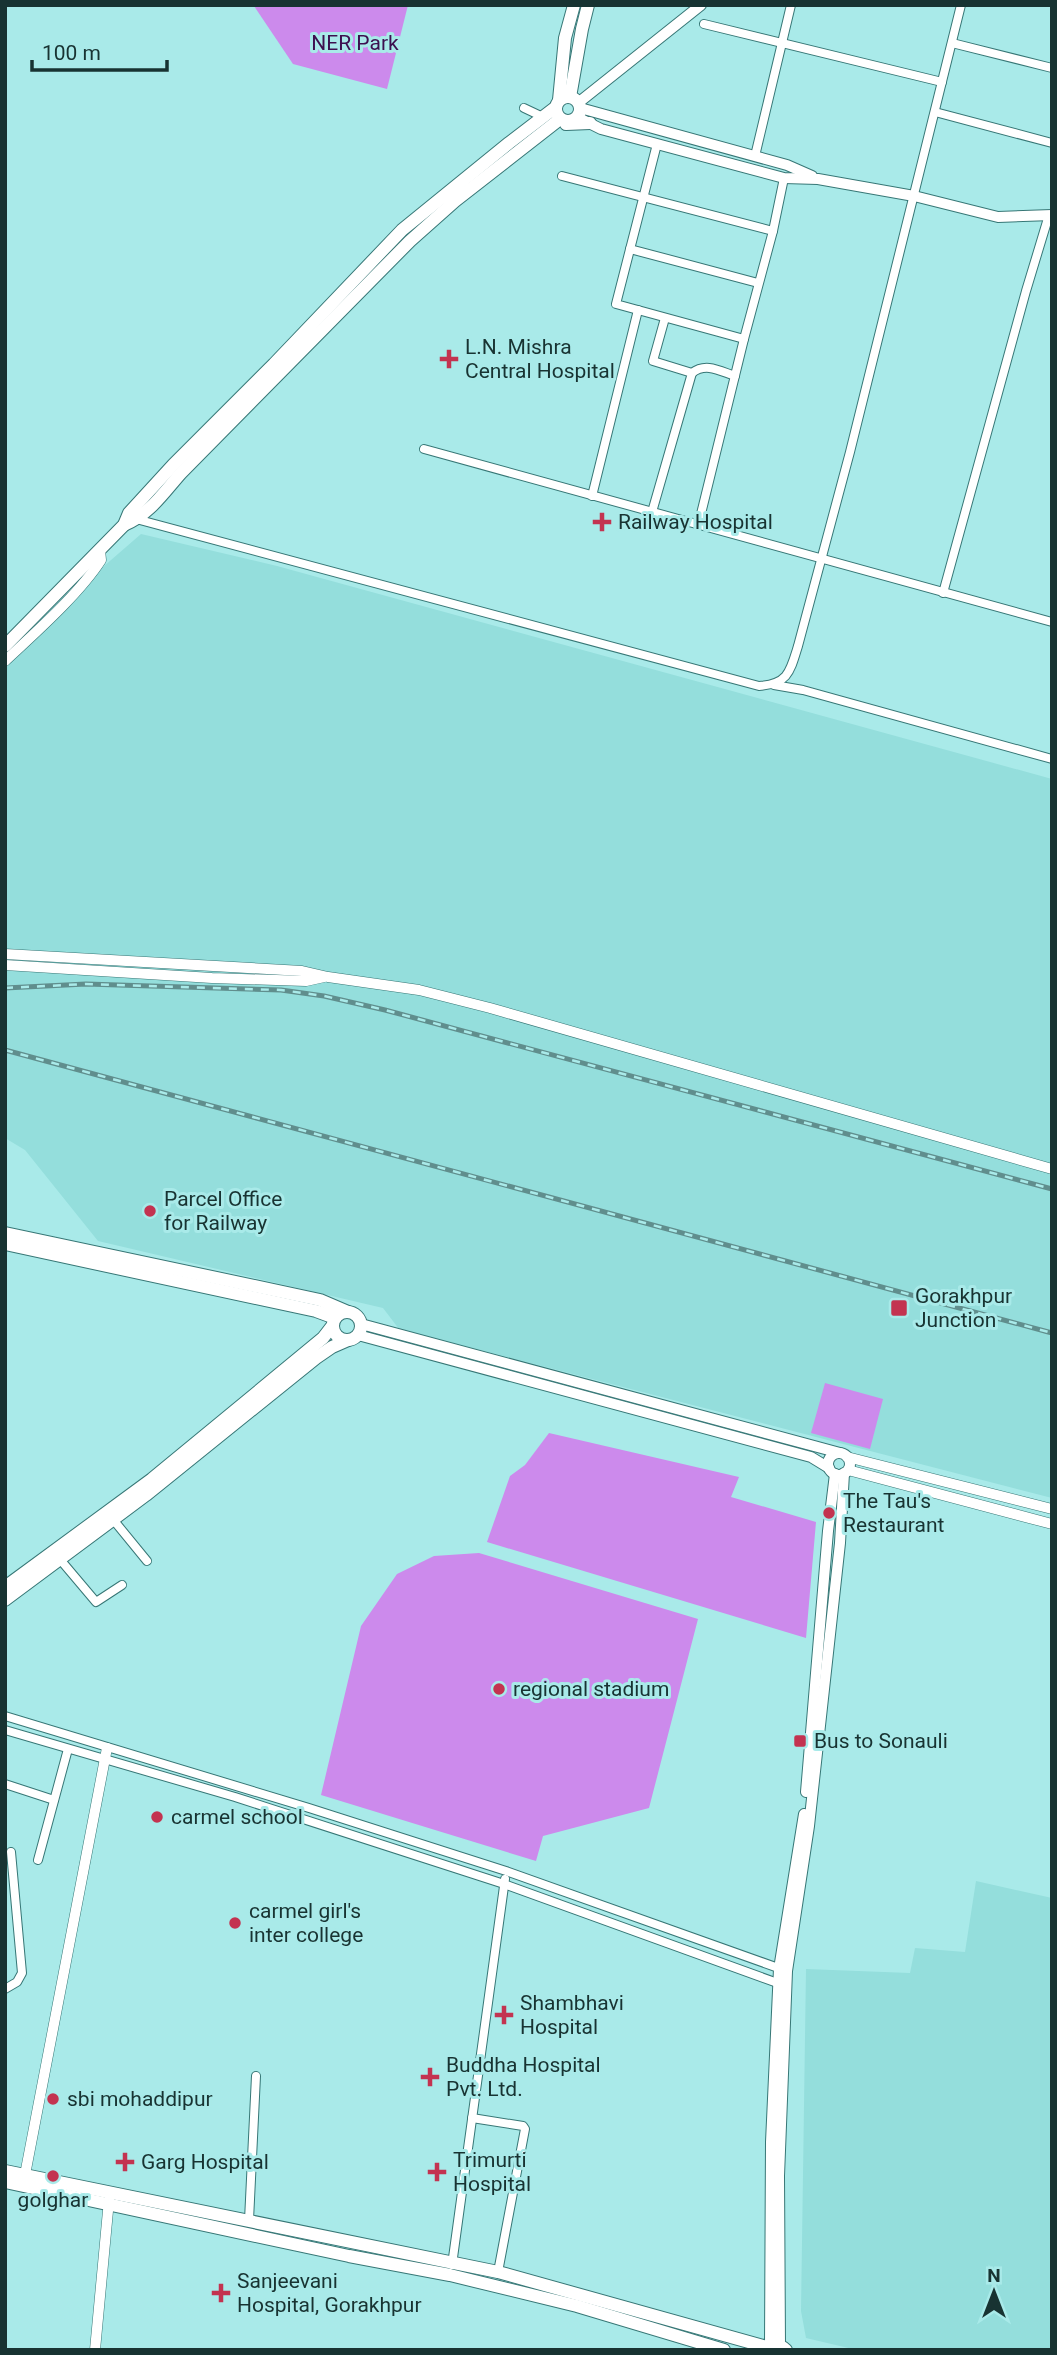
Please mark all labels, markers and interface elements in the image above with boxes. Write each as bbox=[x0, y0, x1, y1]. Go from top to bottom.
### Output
scale bar bbox=[32, 28, 166, 72]
park label: NER Park bbox=[311, 31, 399, 55]
text: 100 m bbox=[42, 41, 101, 65]
place label: L.N. Mishra Central Hospital bbox=[465, 335, 615, 383]
marker: L.N. Mishra Central Hospital bbox=[439, 349, 459, 369]
place label: Railway Hospital bbox=[618, 510, 773, 534]
marker: Railway Hospital bbox=[592, 512, 612, 532]
place label: Parcel Office for Railway bbox=[164, 1187, 282, 1235]
marker: Parcel Office for Railway bbox=[142, 1203, 158, 1219]
place label: Gorakhpur Junction bbox=[915, 1284, 1012, 1332]
marker: Gorakhpur Junction bbox=[889, 1298, 909, 1318]
place label: The Tau's Restaurant bbox=[843, 1489, 945, 1537]
marker: The Tau's Restaurant bbox=[821, 1505, 837, 1521]
place label: regional stadium bbox=[513, 1677, 669, 1701]
marker: regional stadium bbox=[491, 1681, 507, 1697]
place label: Bus to Sonauli bbox=[814, 1729, 948, 1753]
marker: Bus to Sonauli bbox=[792, 1733, 808, 1749]
place label: carmel school bbox=[171, 1805, 303, 1829]
marker: carmel school bbox=[149, 1809, 165, 1825]
place label: carmel girl's inter college bbox=[249, 1899, 363, 1947]
marker: carmel girl's inter college bbox=[227, 1915, 243, 1931]
place label: Shambhavi Hospital bbox=[520, 1991, 624, 2039]
marker: Shambhavi Hospital bbox=[494, 2005, 514, 2025]
place label: Buddha Hospital Pvt. Ltd. bbox=[446, 2053, 601, 2101]
marker: Buddha Hospital Pvt. Ltd. bbox=[420, 2067, 440, 2087]
place label: sbi mohaddipur bbox=[67, 2087, 213, 2111]
marker: sbi mohaddipur bbox=[45, 2091, 61, 2107]
place label: Trimurti Hospital bbox=[453, 2148, 531, 2196]
place label: Garg Hospital bbox=[141, 2150, 269, 2174]
marker: Garg Hospital bbox=[115, 2152, 135, 2172]
marker: Trimurti Hospital bbox=[427, 2162, 447, 2182]
marker: golghar bbox=[45, 2168, 61, 2184]
place label: golghar bbox=[18, 2188, 88, 2212]
north arrow bbox=[959, 2257, 1029, 2327]
text: N bbox=[987, 2264, 1001, 2287]
place label: Sanjeevani Hospital, Gorakhpur bbox=[237, 2269, 422, 2317]
marker: Sanjeevani Hospital, Gorakhpur bbox=[211, 2283, 231, 2303]

